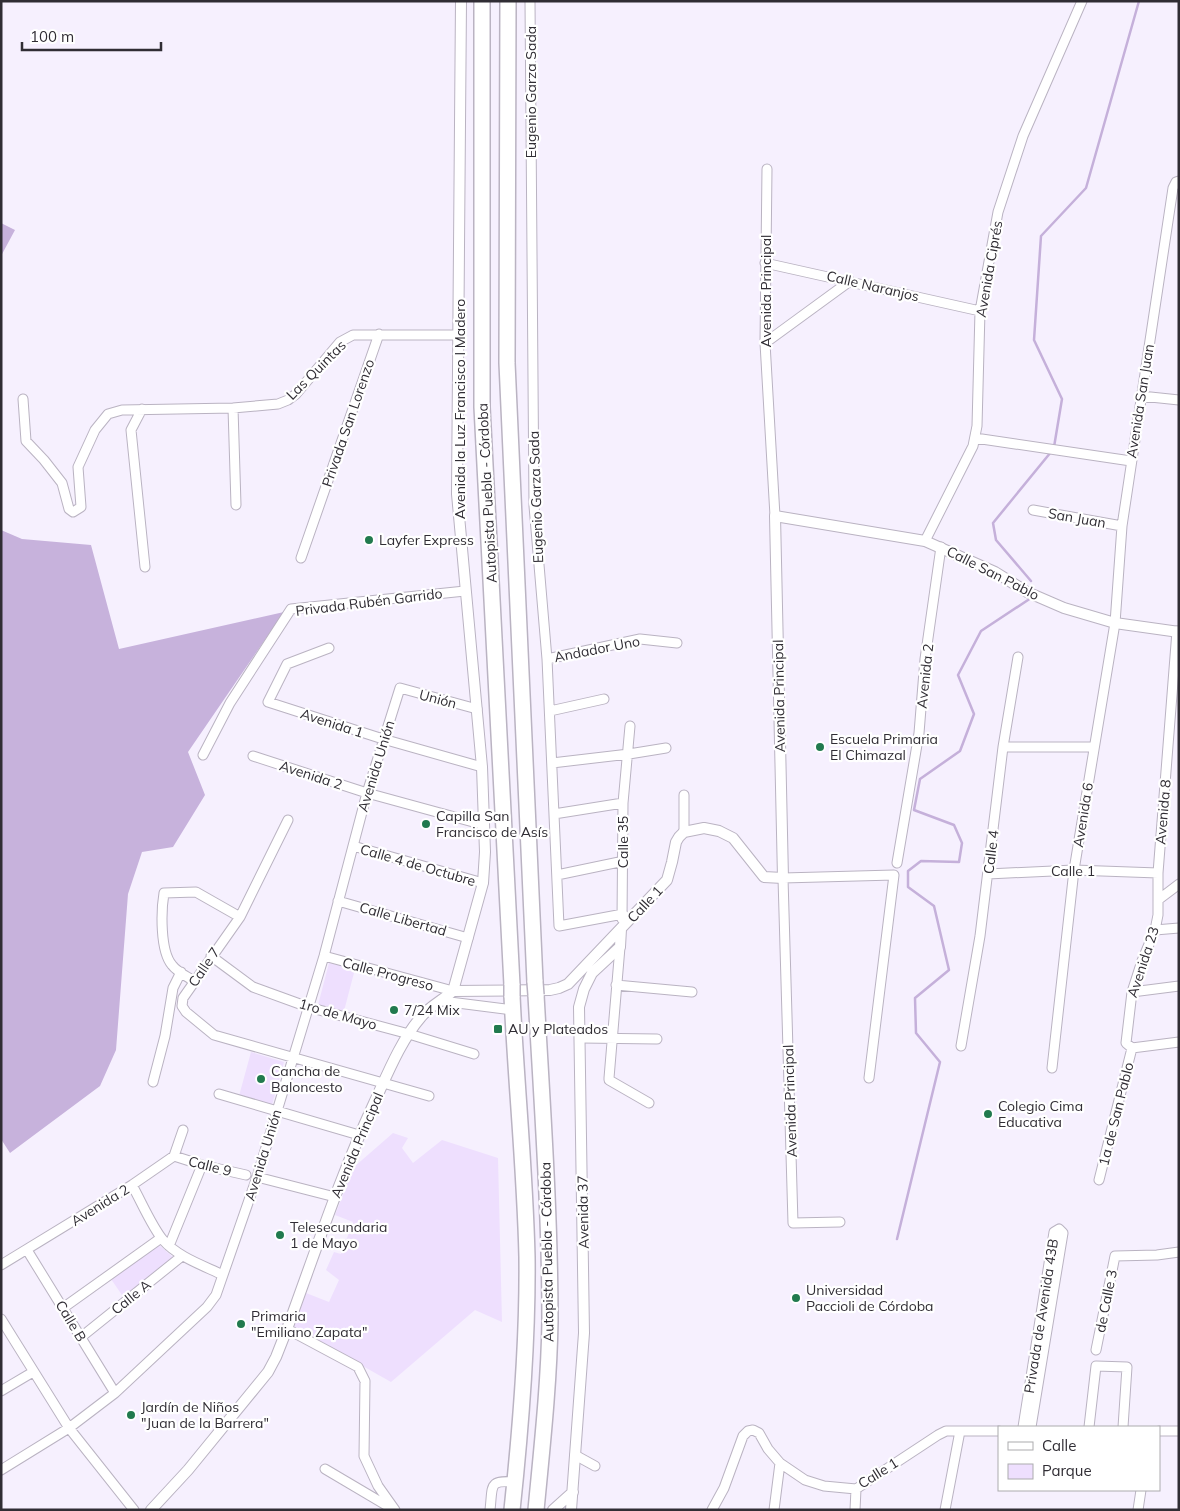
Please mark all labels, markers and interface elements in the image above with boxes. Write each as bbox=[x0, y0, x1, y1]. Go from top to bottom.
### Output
scale bar bbox=[22, 20, 161, 52]
street label: Eugenio Garza Sada bbox=[522, 26, 540, 158]
text: 100 m bbox=[30, 27, 74, 46]
street label: Avenida Ciprés bbox=[972, 219, 1006, 319]
street label: Avenida Principal bbox=[757, 235, 775, 347]
street label: Calle Naranjos bbox=[825, 267, 921, 305]
street label: Avenida la Luz Francisco I Madero bbox=[451, 299, 469, 519]
street label: Las Quintas bbox=[282, 336, 350, 404]
street label: Avenida San Juan bbox=[1122, 343, 1158, 459]
street label: Privada San Lorenzo bbox=[318, 357, 378, 489]
street label: Autopista Puebla - Córdoba bbox=[473, 403, 501, 583]
street label: Eugenio Garza Sada bbox=[525, 430, 547, 564]
street label: San Juan bbox=[1047, 504, 1107, 532]
place label: Layfer Express bbox=[379, 531, 474, 549]
marker: Layfer Express bbox=[363, 534, 375, 546]
street label: Calle San Pablo bbox=[944, 542, 1042, 604]
street label: Privada Rubén Garrido bbox=[295, 584, 443, 620]
street label: Andador Uno bbox=[553, 632, 641, 666]
street label: Avenida Principal bbox=[769, 639, 789, 753]
street label: Avenida 2 bbox=[913, 643, 937, 709]
street label: Unión bbox=[417, 685, 459, 713]
street label: Avenida 1 bbox=[298, 704, 366, 742]
street label: Avenida Unión bbox=[354, 718, 398, 814]
place label: Escuela Primaria El Chimazal bbox=[830, 730, 938, 764]
marker: Escuela Primaria El Chimazal bbox=[814, 741, 826, 753]
street label: Avenida 2 bbox=[277, 756, 345, 794]
street label: Avenida 8 bbox=[1151, 779, 1175, 845]
street label: Avenida 6 bbox=[1069, 781, 1097, 849]
place label: Capilla San Francisco de Asís bbox=[436, 807, 548, 841]
street label: Calle 35 bbox=[614, 816, 632, 868]
marker: Capilla San Francisco de Asís bbox=[420, 818, 432, 830]
street label: Calle 4 bbox=[979, 828, 1003, 875]
street label: Calle 4 de Octubre bbox=[358, 840, 478, 890]
street label: Calle 1 bbox=[1051, 862, 1095, 880]
street label: Calle 1 bbox=[623, 882, 667, 926]
street label: Calle Libertad bbox=[357, 898, 449, 940]
street label: Avenida 23 bbox=[1123, 924, 1163, 1000]
street label: Calle 7 bbox=[184, 944, 224, 990]
street label: Calle Progreso bbox=[340, 953, 436, 995]
street label: 1ro de Mayo bbox=[297, 994, 379, 1034]
place label: 7/24 Mix bbox=[404, 1001, 460, 1019]
marker: 7/24 Mix bbox=[388, 1004, 400, 1016]
place label: AU y Plateados bbox=[508, 1020, 608, 1038]
marker: AU y Plateados bbox=[492, 1023, 504, 1035]
street label: Avenida Principal bbox=[779, 1044, 801, 1158]
street label: 1a de San Pablo bbox=[1094, 1060, 1138, 1168]
place label: Cancha de Baloncesto bbox=[271, 1062, 343, 1096]
marker: Cancha de Baloncesto bbox=[255, 1073, 267, 1085]
street label: Avenida Principal bbox=[327, 1090, 387, 1200]
place label: Colegio Cima Educativa bbox=[998, 1097, 1083, 1131]
street label: Avenida Unión bbox=[241, 1107, 285, 1203]
marker: Colegio Cima Educativa bbox=[982, 1108, 994, 1120]
street label: Calle 9 bbox=[186, 1152, 234, 1180]
street label: Autopista Puebla - Córdoba bbox=[536, 1162, 558, 1342]
street label: Avenida 37 bbox=[573, 1175, 593, 1249]
street label: Avenida 2 bbox=[68, 1180, 132, 1230]
place label: Telesecundaria 1 de Mayo bbox=[290, 1218, 387, 1252]
marker: Telesecundaria 1 de Mayo bbox=[274, 1229, 286, 1241]
street label: Privada de Avenida 43B bbox=[1020, 1237, 1062, 1395]
street label: de Calle 3 bbox=[1091, 1268, 1121, 1334]
street label: Calle A bbox=[107, 1275, 155, 1318]
place label: Universidad Paccioli de Córdoba bbox=[806, 1281, 933, 1315]
marker: Universidad Paccioli de Córdoba bbox=[790, 1292, 802, 1304]
street label: Calle B bbox=[52, 1297, 90, 1345]
place label: Primaria "Emiliano Zapata" bbox=[251, 1307, 367, 1341]
marker: Primaria "Emiliano Zapata" bbox=[235, 1318, 247, 1330]
place label: Jardín de Niños "Juan de la Barrera" bbox=[141, 1398, 269, 1432]
marker: Jardín de Niños "Juan de la Barrera" bbox=[125, 1409, 137, 1421]
legend bbox=[998, 1426, 1160, 1491]
text: Calle bbox=[1042, 1436, 1076, 1455]
street label: Calle 1 bbox=[855, 1454, 901, 1492]
text: Parque bbox=[1042, 1461, 1092, 1480]

